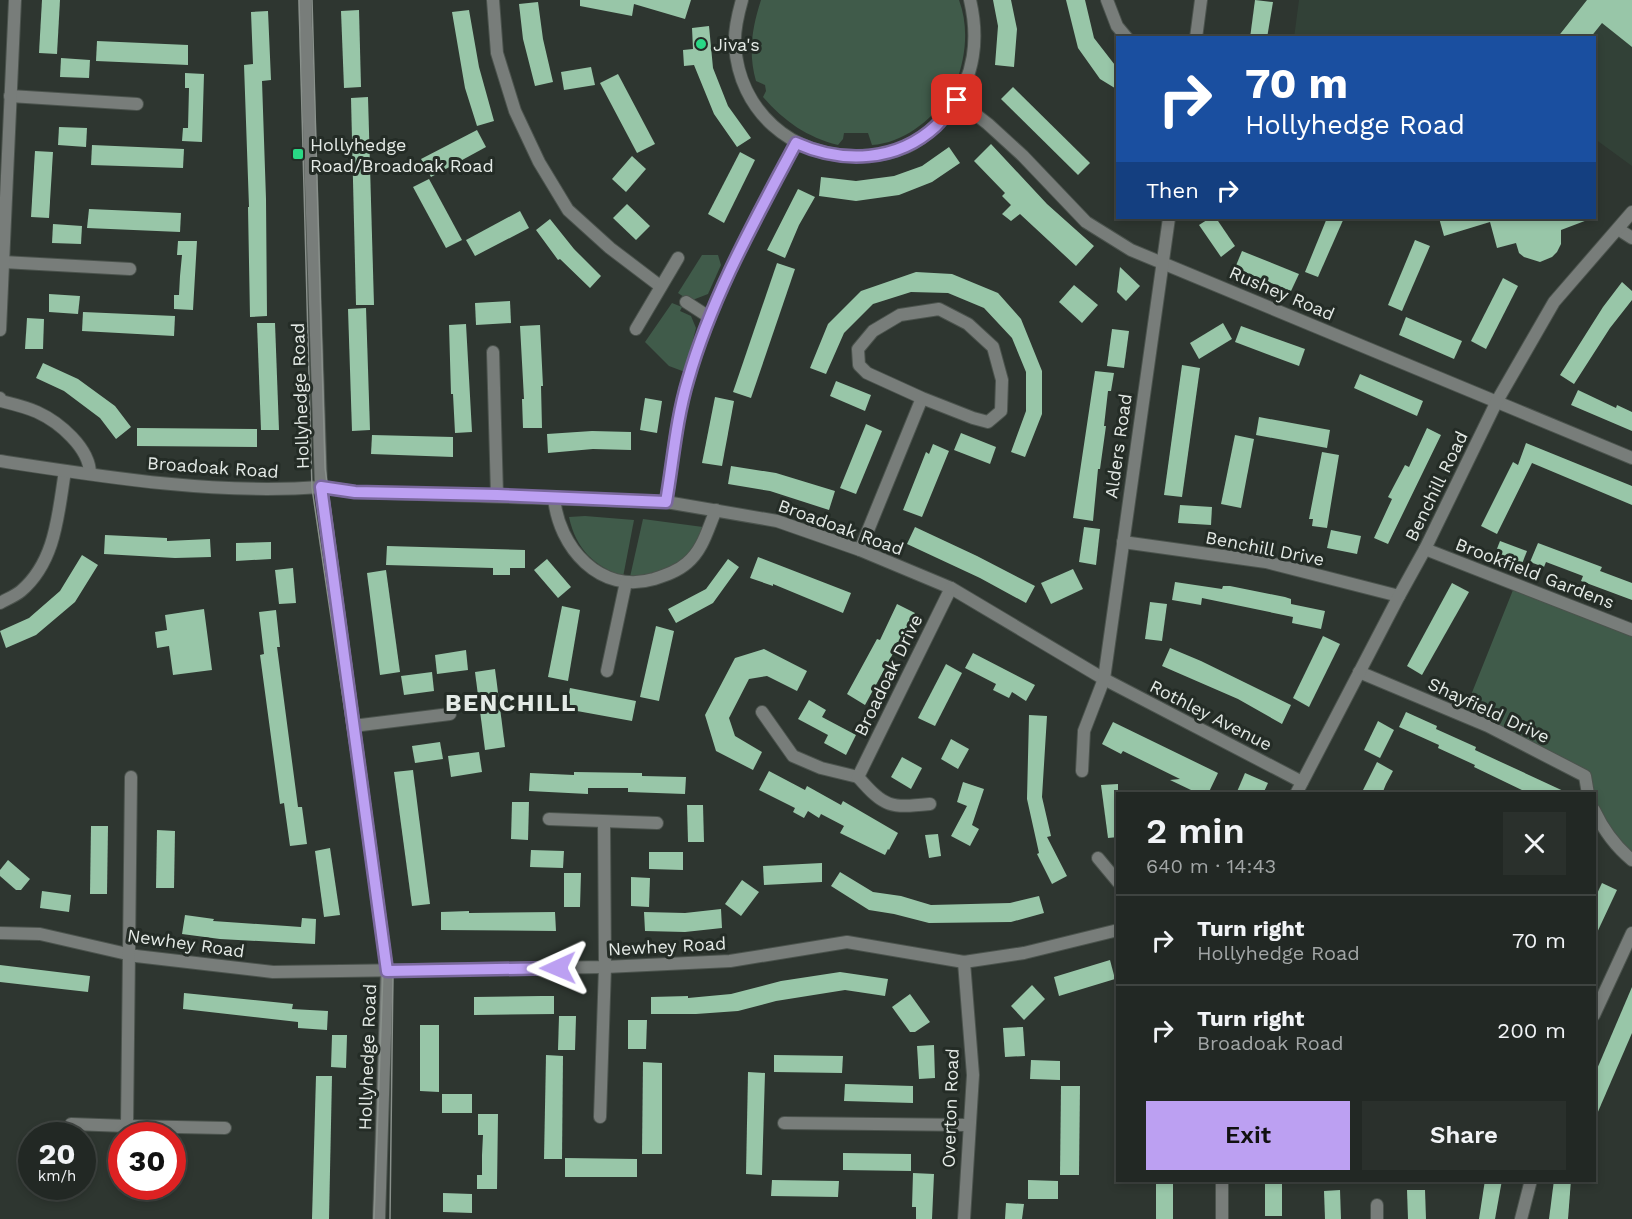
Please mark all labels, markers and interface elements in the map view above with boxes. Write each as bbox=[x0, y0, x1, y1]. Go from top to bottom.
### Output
place label: Jiva's bbox=[713, 34, 760, 55]
marker: Jiva's bbox=[694, 37, 708, 51]
text: 70 m bbox=[1245, 59, 1348, 108]
icon: right bbox=[1146, 60, 1224, 138]
pin bbox=[931, 74, 982, 125]
icon: arrive bbox=[940, 83, 973, 116]
text: Hollyhedge Road bbox=[1245, 109, 1465, 141]
place label: Hollyhedge Road/Broadoak Road bbox=[310, 134, 494, 176]
marker: Hollyhedge Road/Broadoak Road bbox=[291, 147, 305, 161]
icon: right bbox=[1211, 174, 1244, 207]
text: Then bbox=[1146, 178, 1199, 203]
street label: Rushey Road bbox=[1226, 261, 1338, 325]
street label: Hollyhedge Road bbox=[287, 322, 313, 470]
street label: Alders Road bbox=[1100, 392, 1136, 500]
street label: Benchill Road bbox=[1400, 428, 1472, 544]
street label: Broadoak Road bbox=[146, 452, 280, 482]
street label: Broadoak Road bbox=[775, 495, 907, 559]
street label: Benchill Drive bbox=[1204, 526, 1326, 570]
street label: Brookfield Gardens bbox=[1453, 533, 1617, 613]
street label: Broadoak Drive bbox=[849, 611, 927, 739]
street label: Shayfield Drive bbox=[1425, 673, 1553, 747]
street label: Rothley Avenue bbox=[1146, 675, 1276, 755]
district label: BENCHILL bbox=[445, 689, 577, 717]
text: 2 min bbox=[1146, 810, 1245, 852]
button: close bbox=[1503, 812, 1566, 875]
text: 640 m · 14:43 bbox=[1146, 854, 1276, 878]
text: Turn right bbox=[1197, 916, 1304, 941]
street label: Newhey Road bbox=[126, 924, 246, 962]
icon: right bbox=[1146, 924, 1179, 957]
text: 70 m bbox=[1512, 928, 1566, 953]
street label: Newhey Road bbox=[607, 932, 727, 960]
position arrow bbox=[526, 936, 590, 1000]
text: Hollyhedge Road bbox=[1197, 941, 1360, 965]
street label: Hollyhedge Road bbox=[354, 983, 380, 1131]
text: Turn right bbox=[1197, 1006, 1304, 1031]
icon: right bbox=[1146, 1014, 1179, 1047]
text: 200 m bbox=[1497, 1018, 1566, 1043]
text: Broadoak Road bbox=[1197, 1031, 1344, 1055]
street label: Overton Road bbox=[937, 1048, 963, 1168]
button: Exit bbox=[1146, 1101, 1350, 1170]
button: Share bbox=[1362, 1101, 1566, 1170]
speed limit sign: 30 bbox=[108, 1122, 186, 1200]
text: 20 bbox=[38, 1136, 76, 1171]
text: km/h bbox=[38, 1167, 76, 1185]

